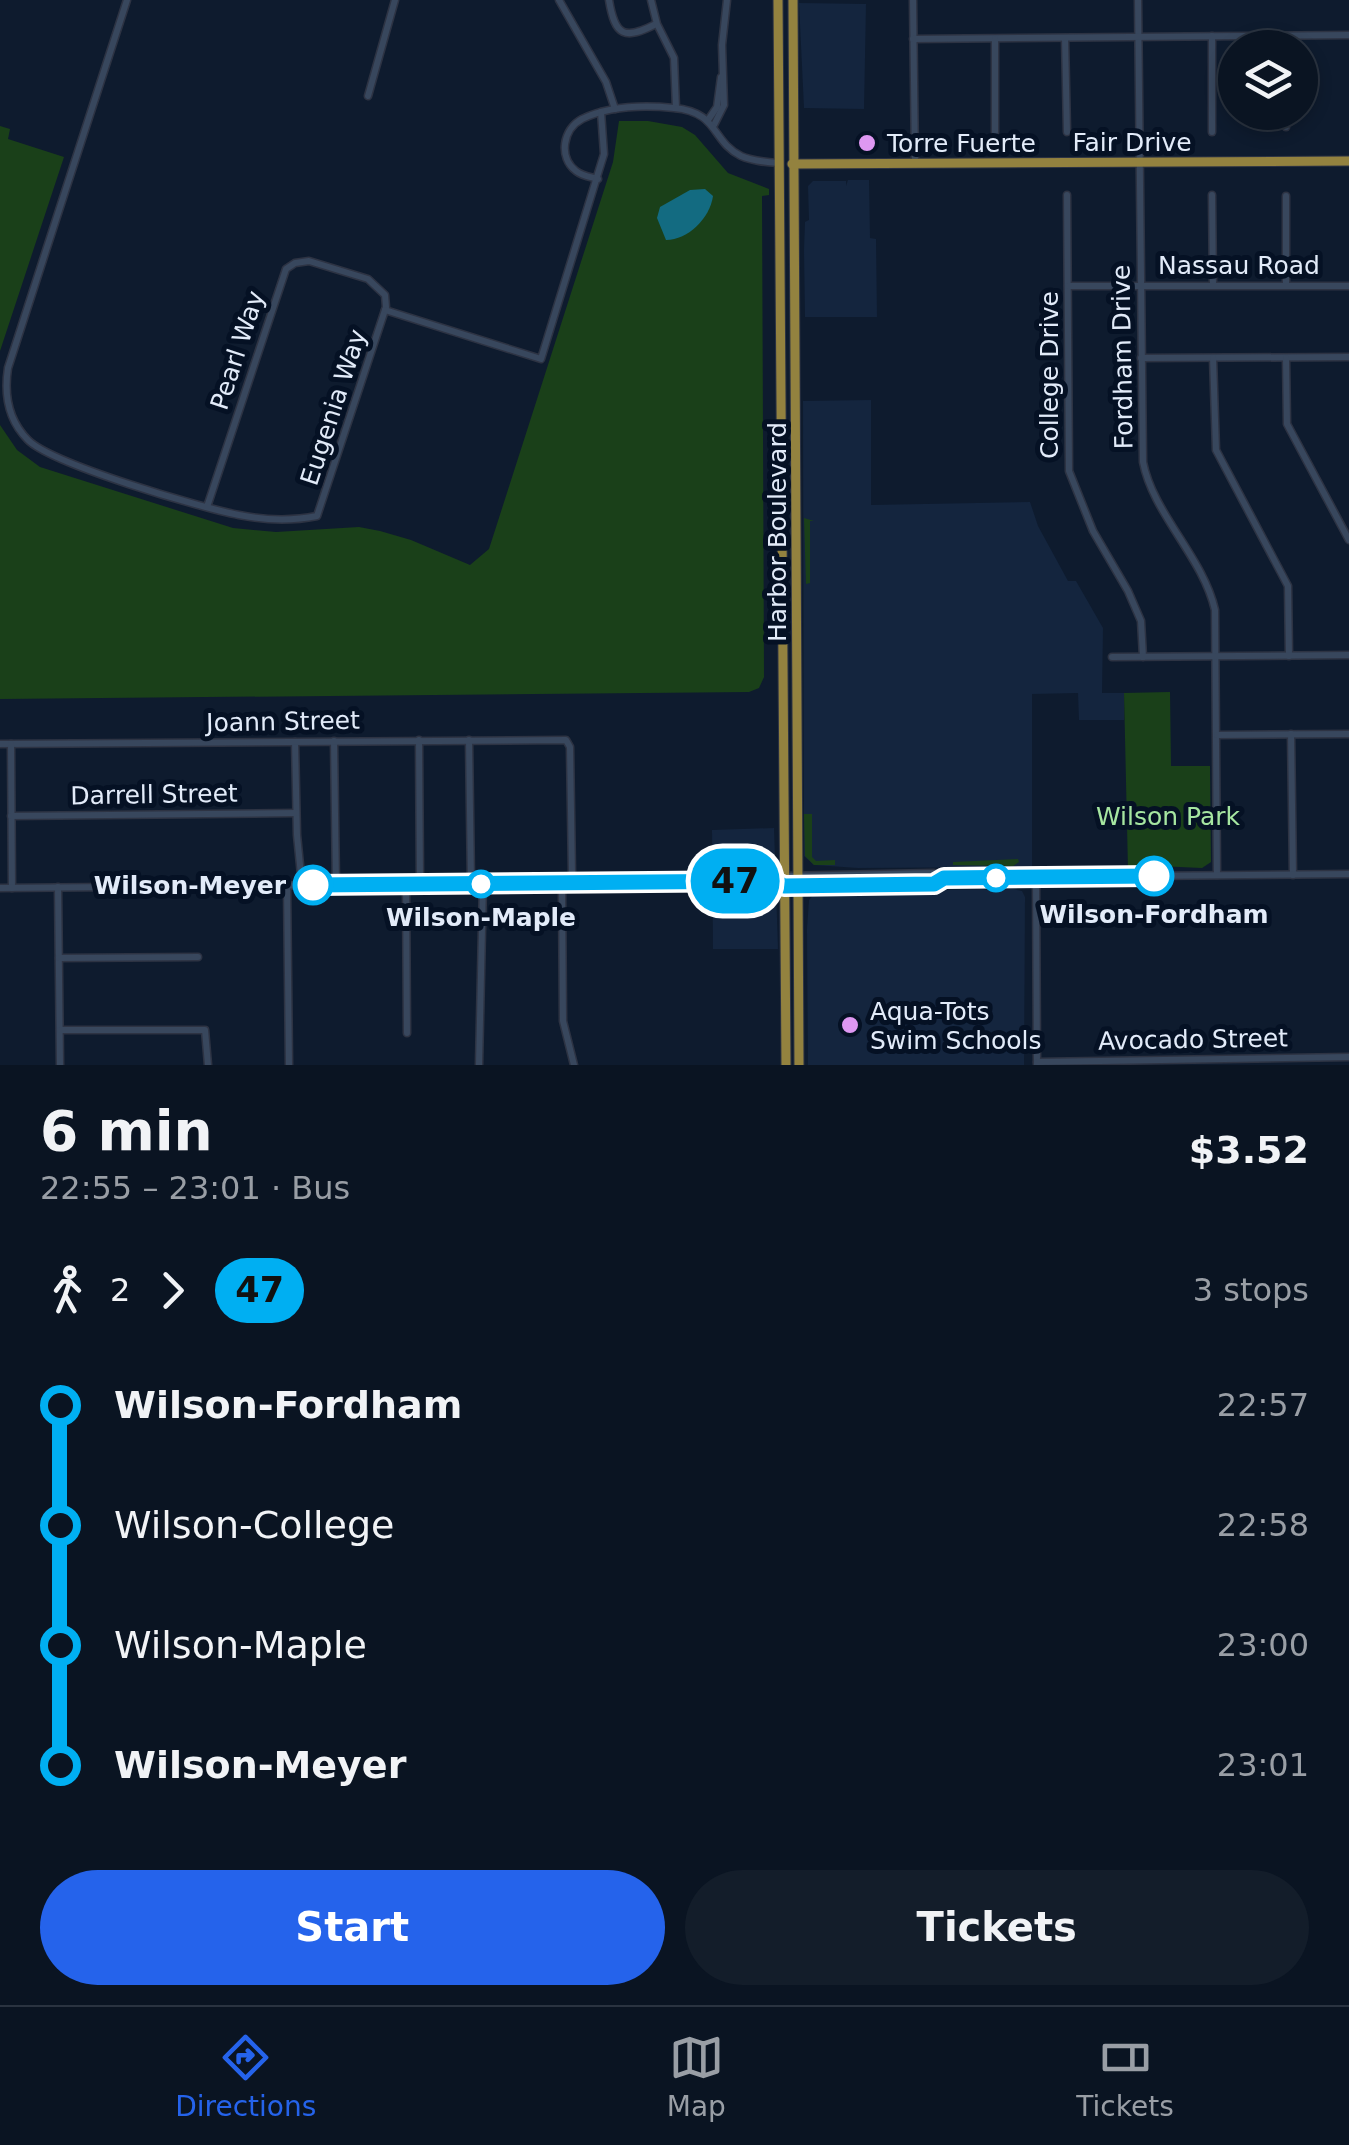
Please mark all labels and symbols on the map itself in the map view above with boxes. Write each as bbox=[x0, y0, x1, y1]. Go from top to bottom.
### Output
street label: Fair Drive bbox=[1072, 128, 1192, 157]
place label: Torre Fuerte bbox=[886, 129, 1036, 158]
marker: Torre Fuerte bbox=[856, 132, 878, 154]
street label: Nassau Road bbox=[1158, 251, 1320, 280]
street label: Fordham Drive bbox=[1106, 264, 1139, 450]
street label: Pearl Way bbox=[205, 287, 270, 413]
street label: College Drive bbox=[1035, 291, 1064, 459]
street label: Eugenia Way bbox=[295, 325, 372, 489]
street label: Harbor Boulevard bbox=[763, 422, 792, 642]
street label: Joann Street bbox=[204, 706, 360, 737]
street label: Darrell Street bbox=[70, 779, 238, 810]
park label: Wilson Park bbox=[1096, 802, 1241, 831]
line badge: 47 bbox=[690, 848, 780, 914]
marker: Wilson-Fordham bbox=[1135, 857, 1173, 895]
unlabelled marker bbox=[983, 865, 1009, 891]
marker: Wilson-Meyer bbox=[294, 866, 332, 904]
place label: Wilson-Meyer bbox=[94, 871, 287, 900]
marker: Wilson-Maple bbox=[468, 871, 494, 897]
place label: Wilson-Fordham bbox=[1039, 900, 1269, 929]
place label: Wilson-Maple bbox=[386, 903, 576, 932]
place label: Aqua-Tots Swim Schools bbox=[870, 997, 1042, 1055]
marker: Aqua-Tots Swim Schools bbox=[839, 1014, 861, 1036]
street label: Avocado Street bbox=[1098, 1023, 1288, 1056]

